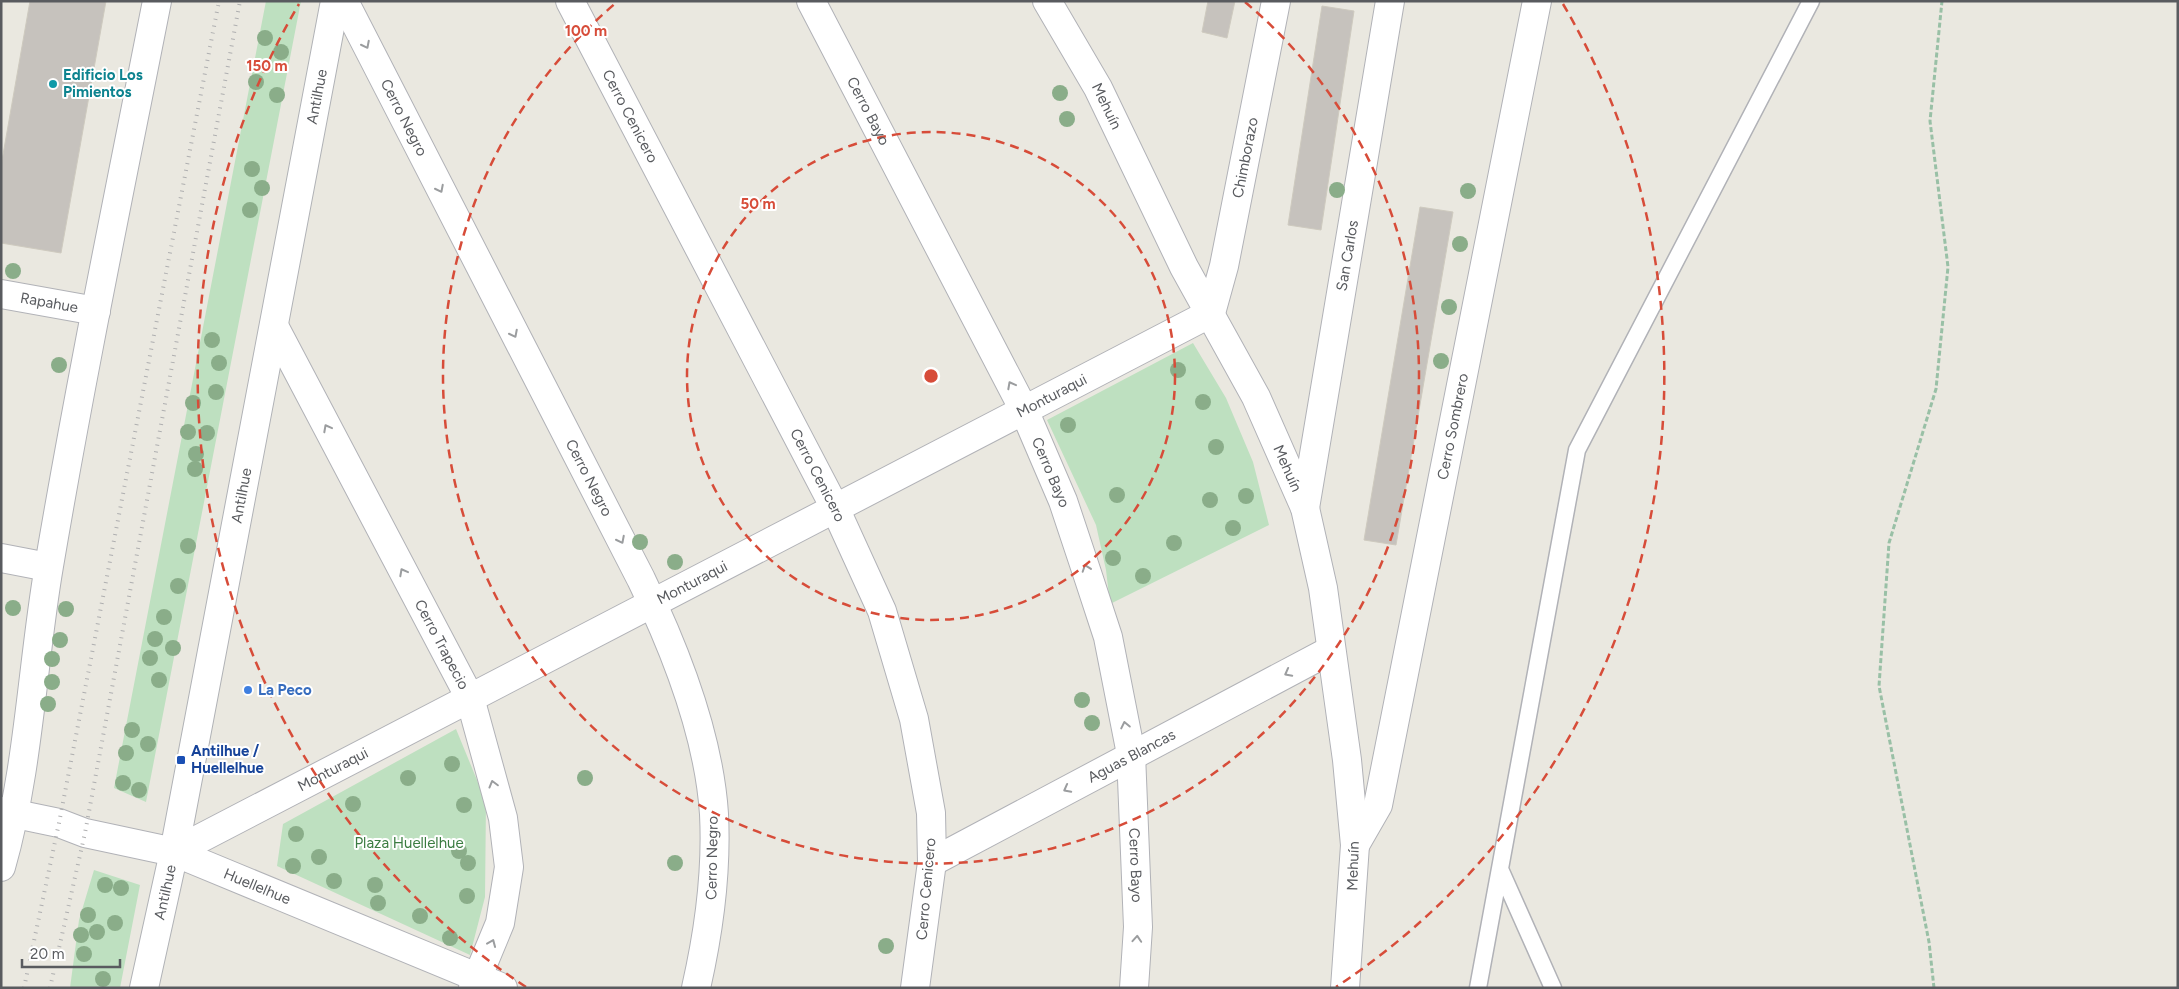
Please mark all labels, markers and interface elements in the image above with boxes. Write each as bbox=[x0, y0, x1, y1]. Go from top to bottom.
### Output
text: 100 m bbox=[565, 22, 607, 40]
one-way arrow bbox=[360, 39, 370, 48]
text: 150 m bbox=[246, 57, 288, 75]
place label: Edificio Los Pimientos bbox=[63, 66, 143, 101]
street label: Cerro Cenicero bbox=[598, 67, 662, 166]
street label: Antilhue bbox=[303, 68, 331, 126]
street label: Cerro Bayo bbox=[843, 74, 894, 149]
street label: Cerro Negro bbox=[377, 76, 431, 159]
marker: Edificio Los Pimientos bbox=[47, 78, 59, 90]
street label: Mehuín bbox=[1088, 80, 1126, 132]
street label: Chimborazo bbox=[1229, 115, 1262, 199]
one-way arrow bbox=[434, 184, 444, 193]
text: 50 m bbox=[740, 195, 776, 213]
street label: San Carlos bbox=[1333, 219, 1362, 292]
street label: Rapahue bbox=[19, 289, 80, 317]
one-way arrow bbox=[508, 328, 518, 337]
centre of rings bbox=[922, 367, 940, 385]
street label: Monturaqui bbox=[1013, 370, 1090, 422]
street label: Cerro Sombrero bbox=[1434, 371, 1472, 481]
one-way arrow bbox=[1007, 381, 1017, 390]
one-way arrow bbox=[323, 424, 333, 433]
street label: Cerro Cenicero bbox=[786, 426, 849, 525]
street label: Cerro Bayo bbox=[1028, 434, 1074, 510]
street label: Cerro Negro bbox=[562, 436, 616, 519]
street label: Mehuín bbox=[1269, 442, 1306, 495]
street label: Antilhue bbox=[227, 466, 255, 525]
one-way arrow bbox=[615, 535, 625, 544]
street label: Monturaqui bbox=[654, 557, 731, 608]
one-way arrow bbox=[1081, 564, 1091, 572]
one-way arrow bbox=[399, 568, 409, 577]
street label: Cerro Trapecio bbox=[411, 596, 473, 693]
one-way arrow bbox=[1284, 667, 1293, 677]
place label: La Peco bbox=[258, 681, 312, 699]
marker: La Peco bbox=[242, 684, 254, 696]
one-way arrow bbox=[1120, 720, 1131, 729]
street label: Aguas Blancas bbox=[1085, 725, 1179, 787]
place label: Antilhue / Huellelhue bbox=[191, 742, 265, 777]
street label: Monturaqui bbox=[294, 744, 371, 795]
marker: Antilhue / Huellelhue bbox=[175, 754, 187, 766]
one-way arrow bbox=[489, 781, 499, 789]
one-way arrow bbox=[1063, 783, 1072, 793]
street label: Cerro Negro bbox=[702, 816, 722, 900]
street label: Cerro Bayo bbox=[1125, 828, 1146, 903]
park label: Plaza Huellelhue bbox=[354, 834, 464, 852]
street label: Cerro Cenicero bbox=[913, 837, 939, 941]
street label: Mehuín bbox=[1343, 841, 1363, 891]
street label: Antilhue bbox=[150, 863, 180, 922]
street label: Huellelhue bbox=[221, 864, 293, 908]
one-way arrow bbox=[1132, 935, 1143, 943]
scale bar bbox=[22, 936, 120, 968]
one-way arrow bbox=[486, 939, 496, 948]
text: 20 m bbox=[30, 945, 64, 963]

